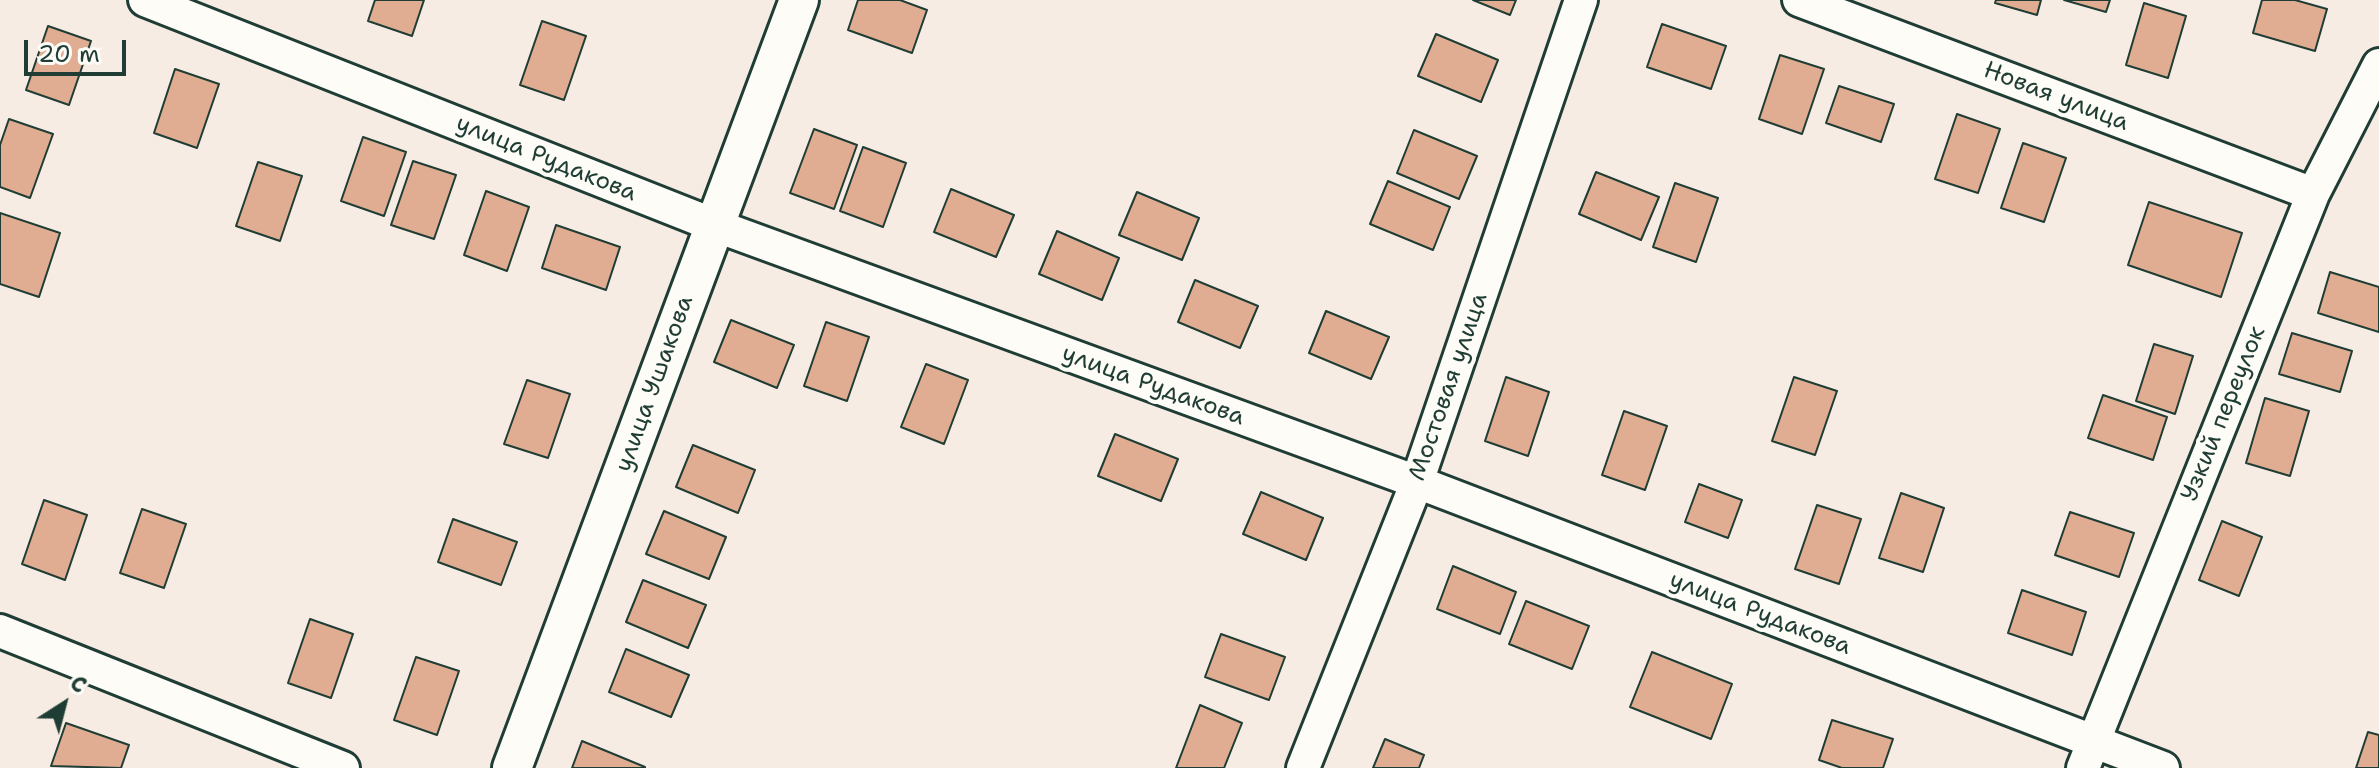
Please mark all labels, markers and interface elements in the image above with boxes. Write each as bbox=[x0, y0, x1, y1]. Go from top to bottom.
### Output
scale bar bbox=[28, 24, 130, 74]
text: 20 m bbox=[38, 38, 100, 70]
street label: Новая улица bbox=[1979, 56, 2133, 138]
street label: улица Рудакова bbox=[451, 110, 641, 208]
street label: Мостовая улица bbox=[1403, 289, 1495, 485]
street label: улица Ушакова bbox=[610, 292, 700, 476]
street label: Узкий переулок bbox=[2176, 322, 2272, 506]
street label: улица Рудакова bbox=[1058, 340, 1248, 432]
street label: улица Рудакова bbox=[1665, 566, 1855, 662]
north arrow bbox=[24, 664, 104, 744]
text: С bbox=[64, 668, 92, 700]

